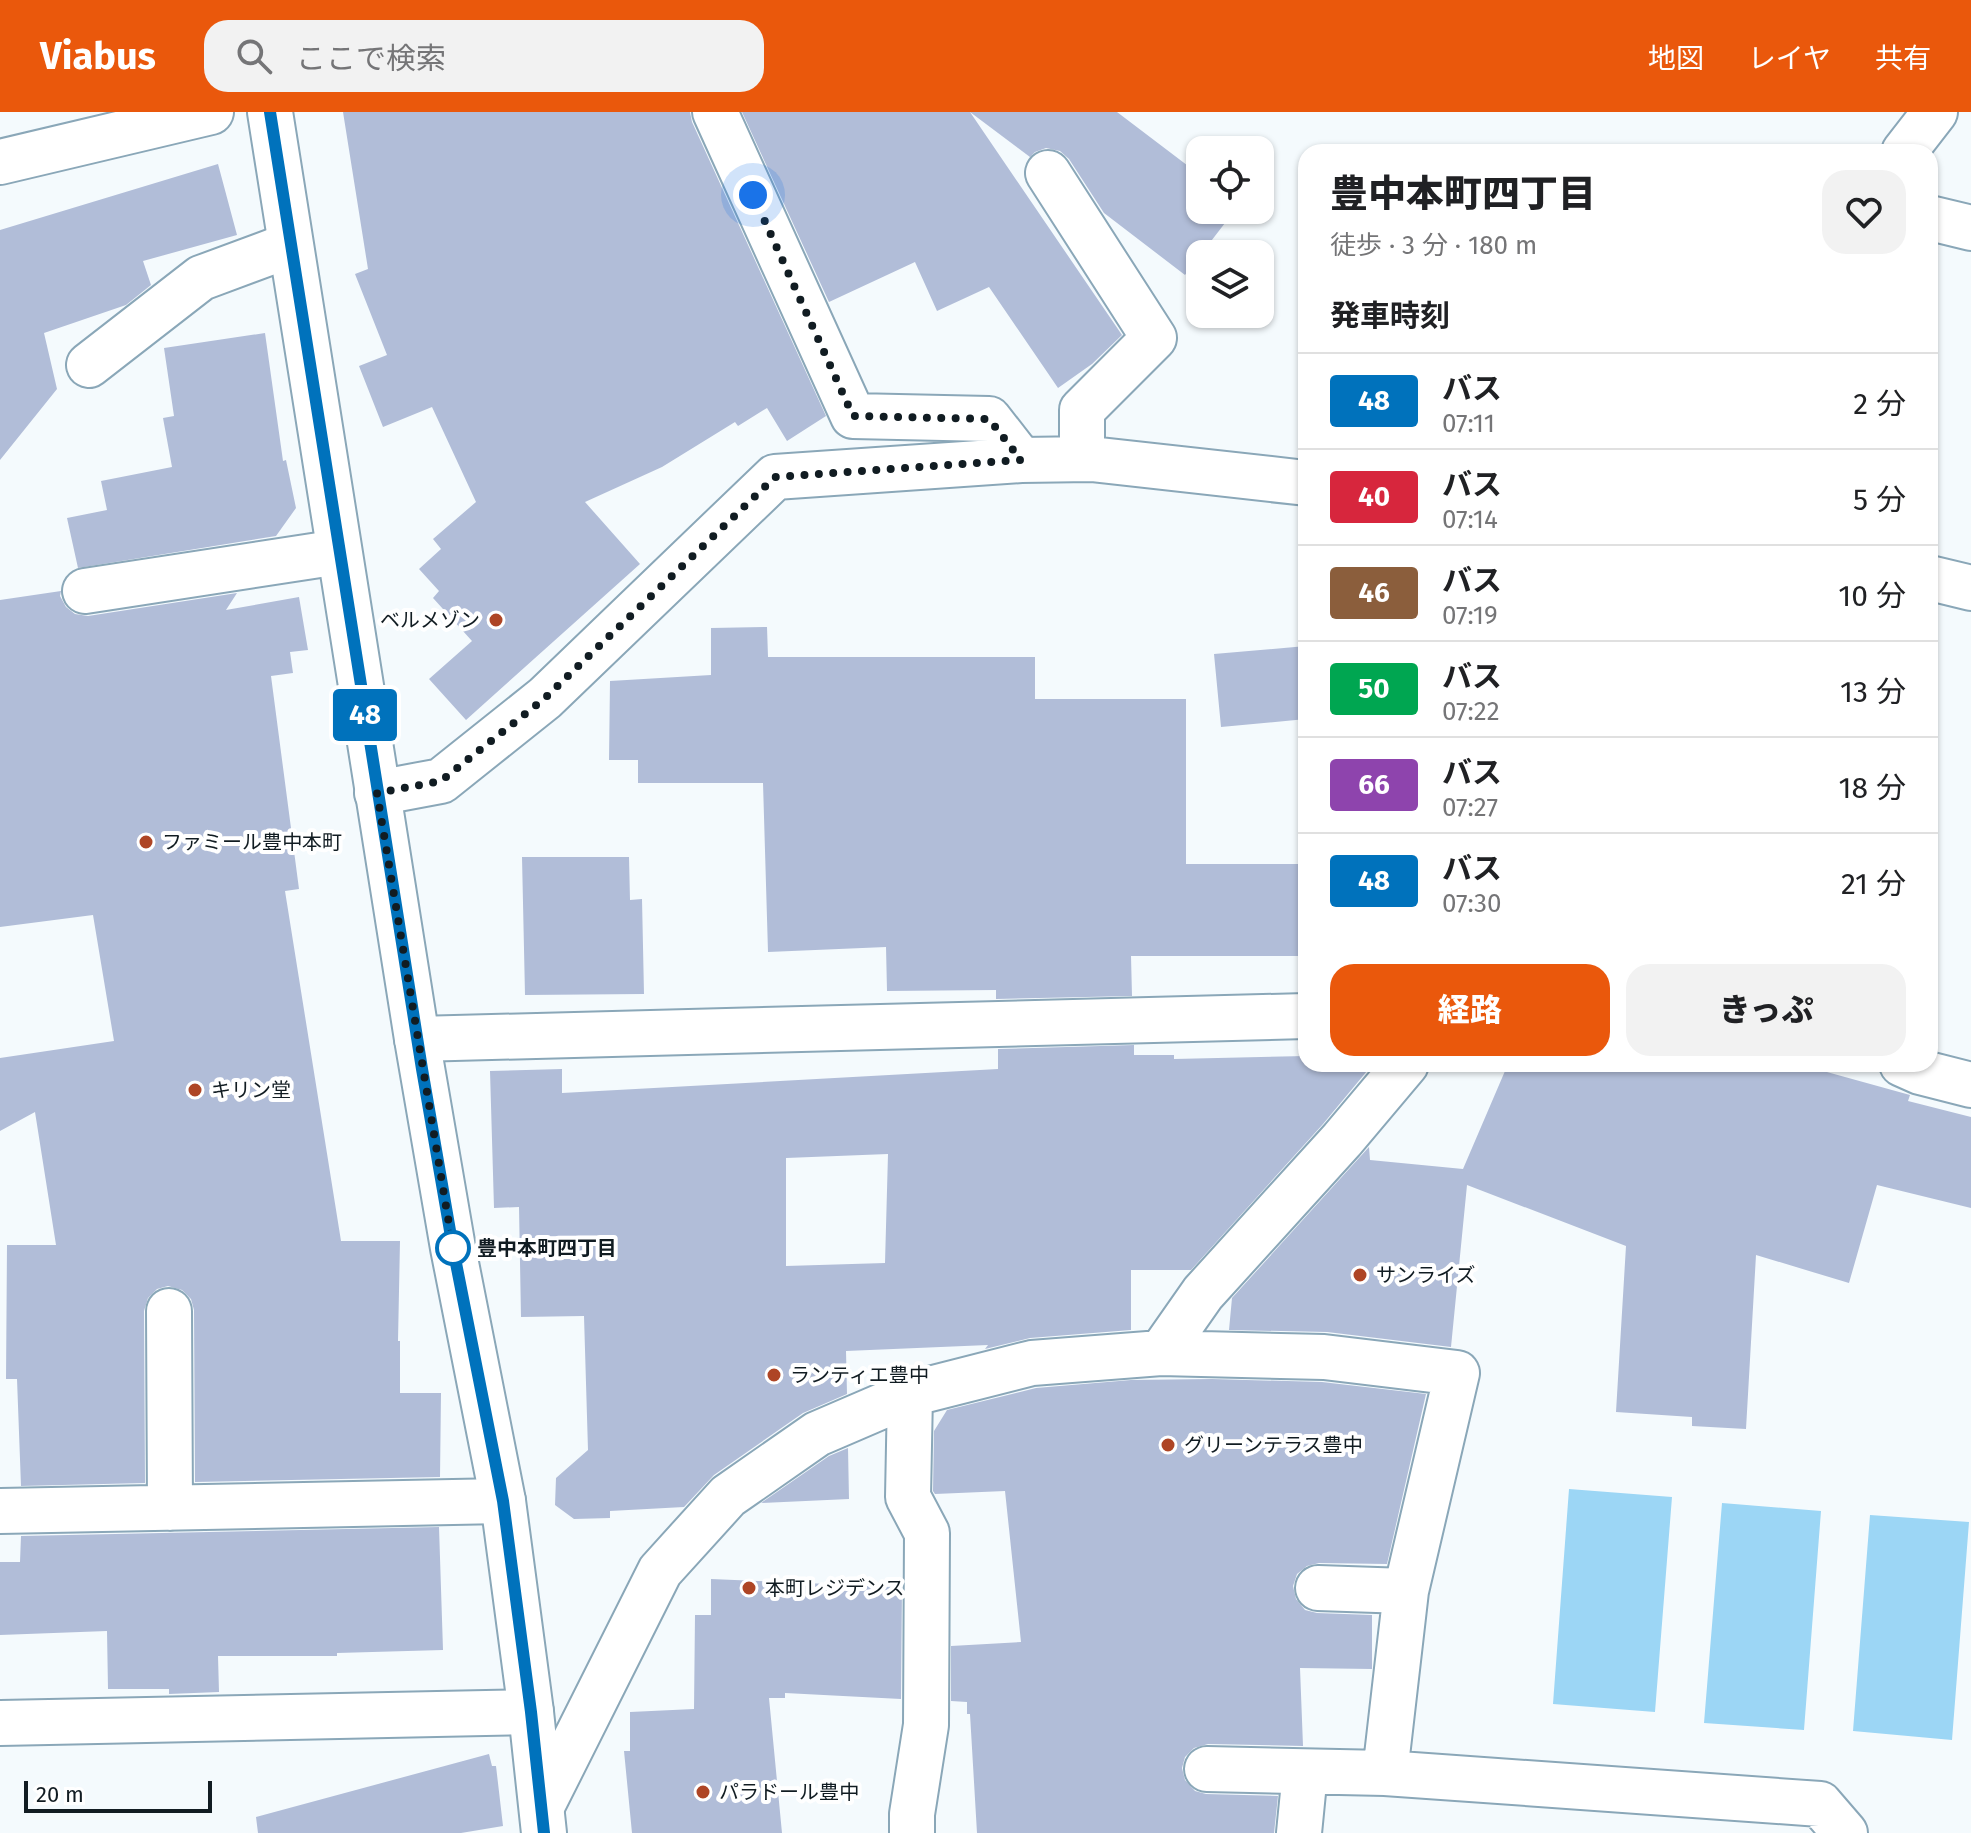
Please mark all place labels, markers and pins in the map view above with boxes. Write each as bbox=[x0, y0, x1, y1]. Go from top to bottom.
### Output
place label: ベルメゾン bbox=[380, 608, 480, 632]
marker: ベルメゾン bbox=[487, 611, 505, 629]
place label: ファミール豊中本町 bbox=[162, 830, 342, 854]
marker: ファミール豊中本町 bbox=[137, 833, 155, 851]
place label: キリン堂 bbox=[211, 1078, 291, 1102]
marker: キリン堂 bbox=[186, 1081, 204, 1099]
marker: 豊中本町四丁目 bbox=[436, 1231, 470, 1265]
place label: 豊中本町四丁目 bbox=[477, 1236, 617, 1260]
place label: サンライズ bbox=[1376, 1263, 1475, 1287]
marker: サンライズ bbox=[1351, 1266, 1369, 1284]
place label: ランティエ豊中 bbox=[790, 1363, 929, 1387]
marker: ランティエ豊中 bbox=[765, 1366, 783, 1384]
place label: グリーンテラス豊中 bbox=[1184, 1433, 1363, 1457]
marker: グリーンテラス豊中 bbox=[1159, 1436, 1177, 1454]
place label: 本町レジデンス bbox=[765, 1576, 905, 1600]
marker: 本町レジデンス bbox=[740, 1579, 758, 1597]
place label: パラドール豊中 bbox=[719, 1780, 859, 1804]
marker: パラドール豊中 bbox=[694, 1783, 712, 1801]

